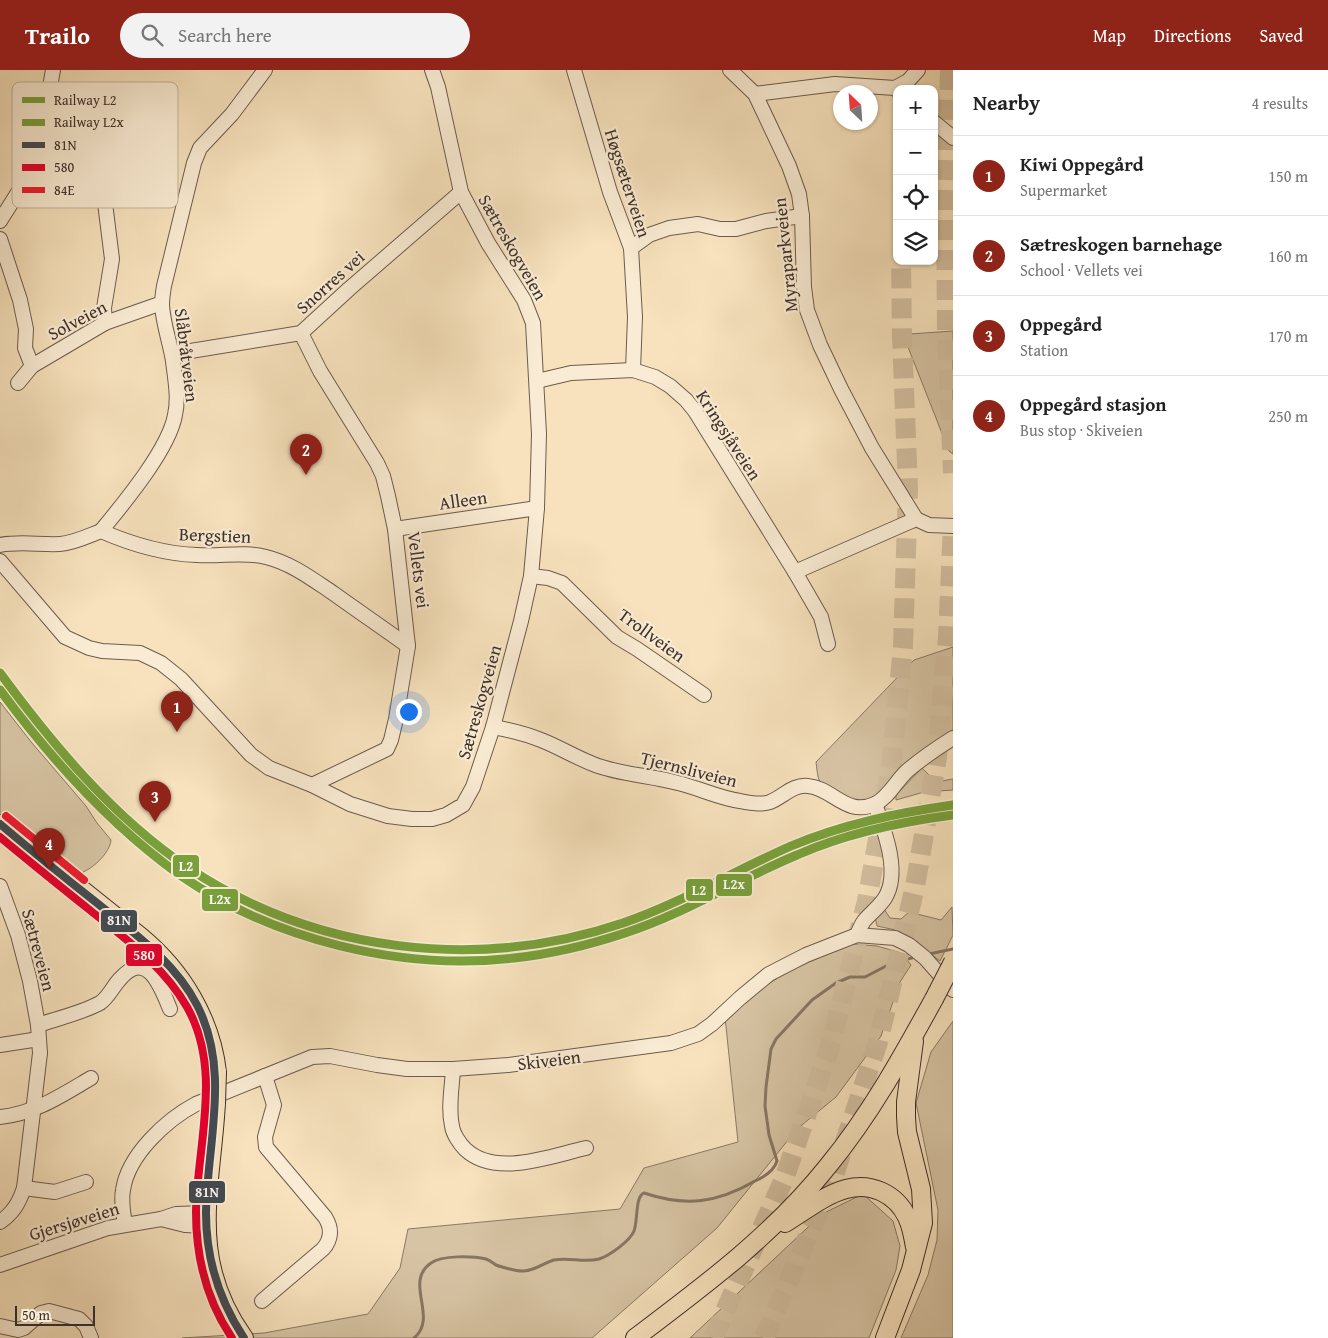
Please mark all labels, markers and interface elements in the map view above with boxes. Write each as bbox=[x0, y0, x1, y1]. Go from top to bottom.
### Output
search box bbox=[120, 13, 470, 58]
text: Trailo bbox=[25, 18, 90, 53]
icon: search bbox=[138, 21, 166, 49]
text: Search here bbox=[178, 21, 272, 49]
text: Map bbox=[1093, 22, 1126, 49]
text: Directions bbox=[1154, 22, 1231, 49]
text: Saved bbox=[1259, 22, 1303, 49]
legend bbox=[12, 82, 178, 208]
north arrow bbox=[833, 85, 878, 130]
map controls bbox=[893, 85, 938, 265]
button: + bbox=[893, 85, 938, 130]
text: Nearby bbox=[973, 87, 1040, 118]
text: Railway L2 bbox=[54, 90, 117, 110]
text: 4 results bbox=[1251, 91, 1308, 115]
text: Railway L2x bbox=[54, 112, 125, 132]
street label: Høgsæterveien bbox=[598, 125, 658, 241]
button: − bbox=[893, 130, 938, 175]
text: 81N bbox=[54, 135, 77, 155]
text: Kiwi Oppegård bbox=[1020, 150, 1144, 178]
text: 580 bbox=[54, 157, 74, 177]
text: 1 bbox=[985, 164, 993, 188]
text: 150 m bbox=[1268, 164, 1308, 188]
button: locate bbox=[893, 175, 938, 220]
text: Supermarket bbox=[1020, 178, 1107, 202]
text: 84E bbox=[54, 180, 75, 200]
street label: Sætreskogveien bbox=[472, 189, 554, 305]
street label: Myraparkveien bbox=[766, 196, 804, 314]
button: layers bbox=[893, 220, 938, 265]
text: Sætreskogen barnehage bbox=[1020, 230, 1222, 258]
street label: Snorres vei bbox=[290, 244, 370, 320]
text: 2 bbox=[985, 244, 993, 268]
text: 160 m bbox=[1268, 244, 1308, 268]
text: School · Vellets vei bbox=[1020, 258, 1143, 282]
street label: Solveien bbox=[43, 293, 111, 347]
street label: Slåbråtveien bbox=[168, 306, 206, 404]
text: Oppegård bbox=[1020, 310, 1102, 338]
text: 3 bbox=[985, 324, 993, 348]
text: 170 m bbox=[1268, 324, 1308, 348]
text: Station bbox=[1020, 338, 1068, 362]
street label: Kringsjåveien bbox=[690, 384, 768, 486]
text: Oppegård stasjon bbox=[1020, 390, 1167, 418]
text: 4 bbox=[985, 404, 993, 428]
text: 250 m bbox=[1268, 404, 1308, 428]
text: Bus stop · Skiveien bbox=[1020, 418, 1143, 442]
pin: 2 bbox=[290, 434, 322, 475]
street label: Alleen bbox=[437, 483, 489, 517]
street label: Bergstien bbox=[178, 520, 252, 550]
street label: Vellets vei bbox=[401, 530, 437, 610]
street label: Trollveien bbox=[613, 601, 691, 669]
street label: Sætreskogveien bbox=[450, 642, 508, 762]
pin: 1 bbox=[161, 691, 193, 732]
your location bbox=[396, 699, 422, 725]
street label: Tjernsliveien bbox=[638, 744, 740, 794]
pin: 3 bbox=[139, 781, 171, 822]
pin: 4 bbox=[33, 828, 65, 869]
line badge: L2 bbox=[172, 854, 200, 878]
text: L2 bbox=[179, 856, 193, 876]
line badge: L2x bbox=[715, 873, 753, 897]
text: L2x bbox=[723, 874, 746, 894]
line badge: L2 bbox=[685, 878, 714, 902]
text: L2 bbox=[692, 880, 706, 900]
line badge: L2x bbox=[201, 888, 239, 912]
text: L2x bbox=[209, 889, 232, 909]
street label: Sætreveien bbox=[15, 906, 63, 994]
line badge: 81N bbox=[100, 909, 138, 933]
text: 81N bbox=[107, 910, 132, 930]
line badge: 580 bbox=[125, 943, 163, 967]
text: 580 bbox=[133, 945, 155, 965]
street label: Skiveien bbox=[516, 1043, 582, 1077]
line badge: 81N bbox=[188, 1180, 226, 1204]
text: 81N bbox=[195, 1182, 220, 1202]
street label: Gjersjøveien bbox=[26, 1194, 122, 1248]
scale bar bbox=[15, 1303, 95, 1326]
text: 50 m bbox=[22, 1305, 50, 1325]

